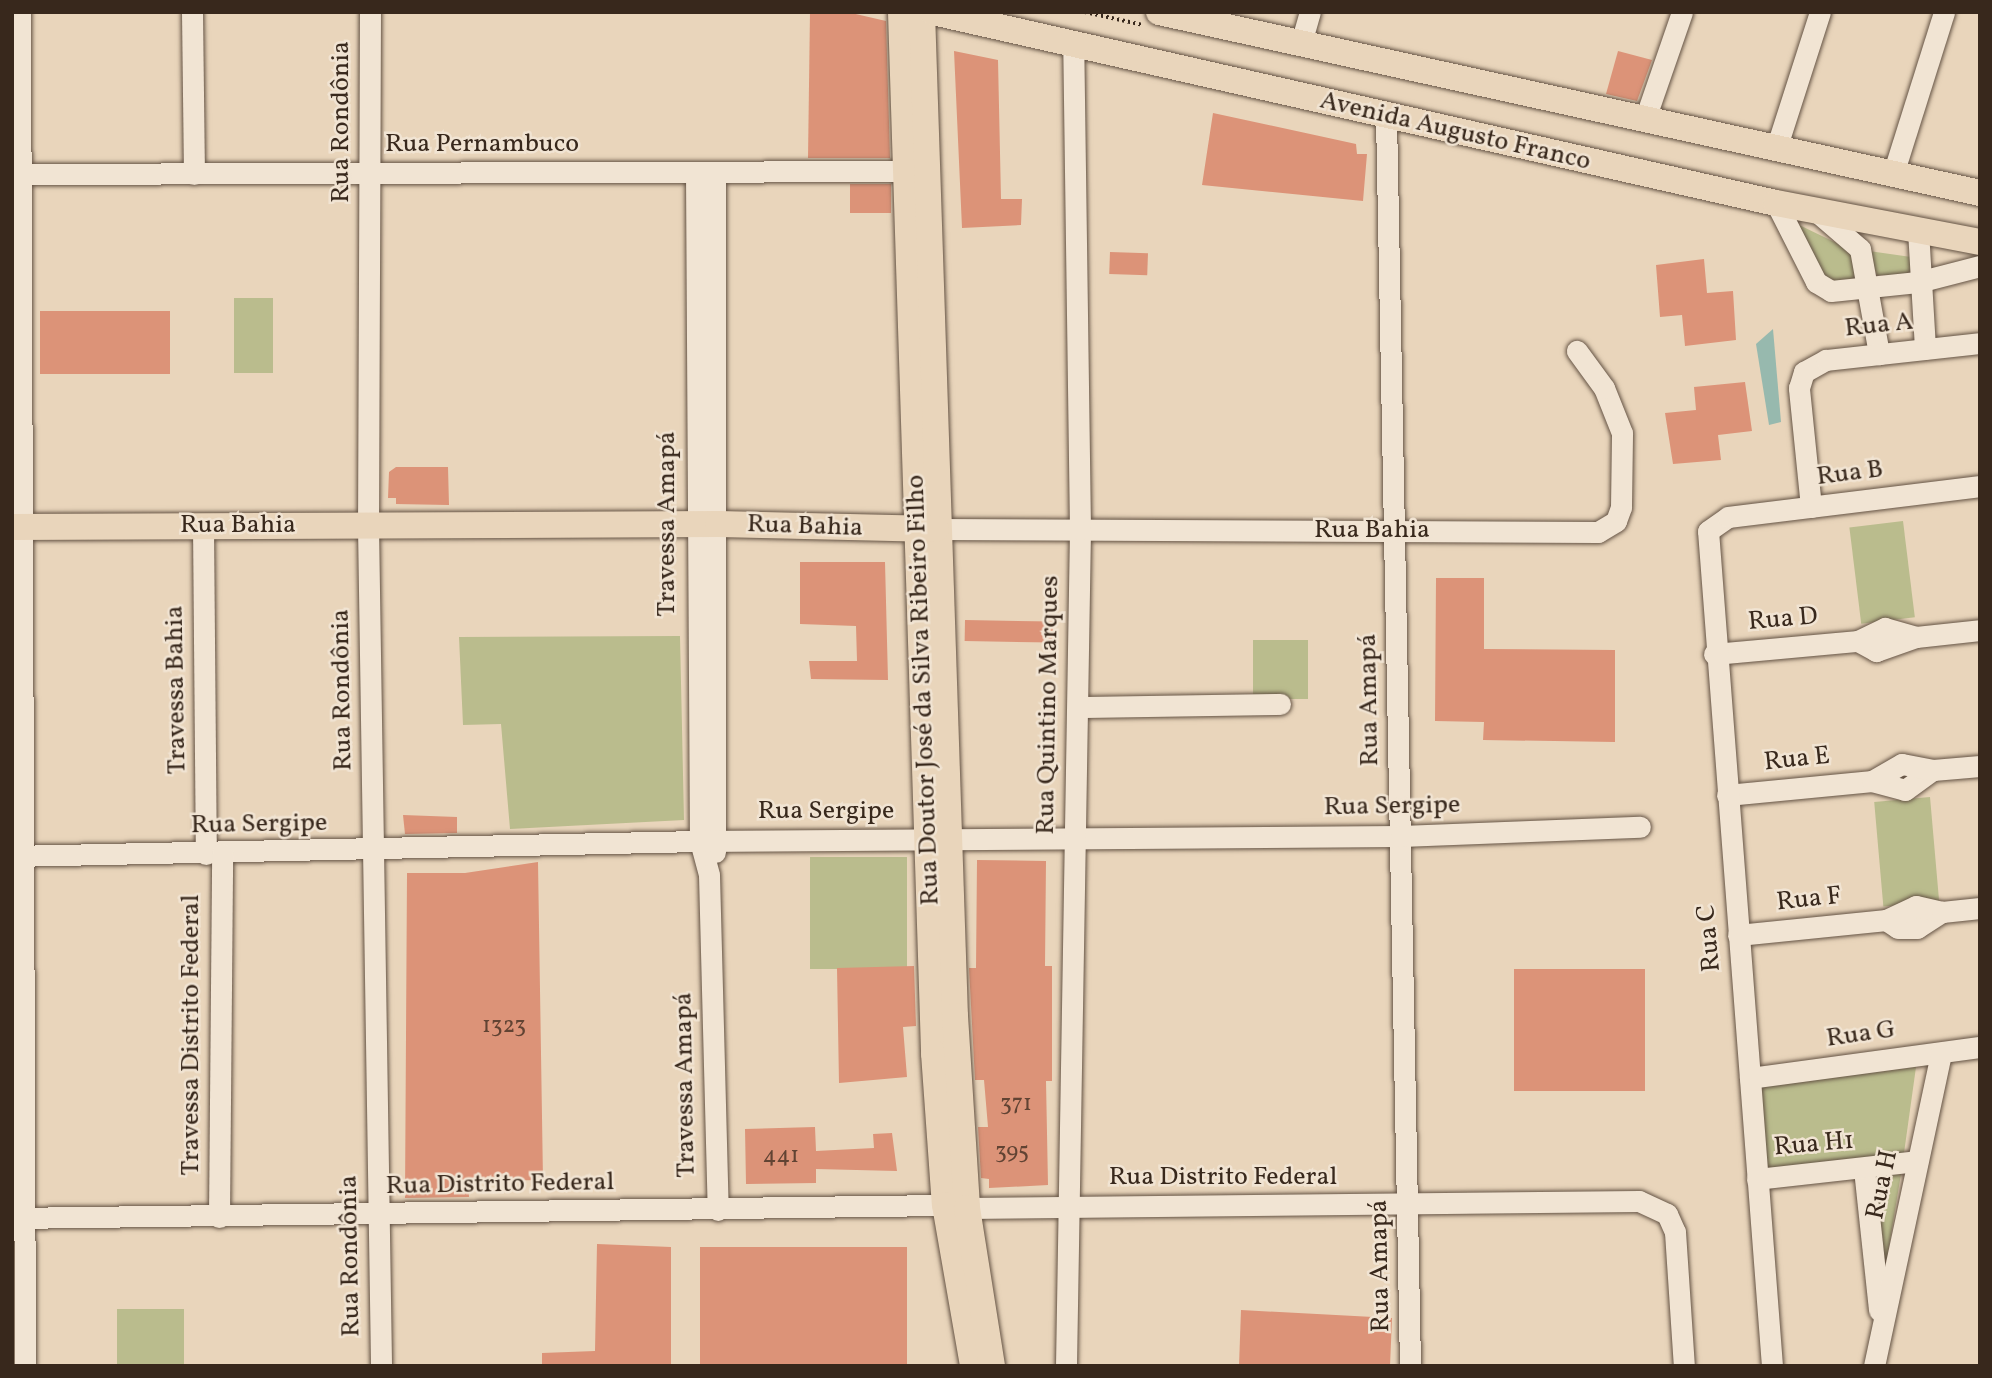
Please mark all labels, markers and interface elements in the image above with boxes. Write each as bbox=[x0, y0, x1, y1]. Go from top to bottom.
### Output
street label: Rua Rondônia bbox=[326, 41, 358, 203]
street label: Avenida Augusto Franco bbox=[1317, 86, 1593, 178]
street label: Rua Pernambuco bbox=[385, 129, 579, 161]
street label: Rua A bbox=[1843, 307, 1915, 345]
street label: Travessa Amapá bbox=[652, 431, 684, 617]
street label: Rua B bbox=[1815, 454, 1885, 494]
street label: Rua Doutor José da Silva Ribeiro Filho bbox=[901, 474, 947, 906]
street label: Rua Bahia bbox=[746, 509, 864, 545]
street label: Rua Bahia bbox=[180, 510, 296, 542]
street label: Rua Bahia bbox=[1314, 515, 1430, 547]
street label: Rua Quintino Marques bbox=[1031, 575, 1067, 835]
street label: Rua D bbox=[1747, 601, 1819, 639]
street label: Travessa Bahia bbox=[160, 605, 194, 775]
street label: Rua Rondônia bbox=[326, 609, 360, 771]
street label: Rua Amapá bbox=[1353, 633, 1387, 767]
street label: Rua E bbox=[1762, 741, 1832, 779]
street label: Rua Sergipe bbox=[1323, 790, 1461, 824]
street label: Rua Sergipe bbox=[758, 796, 894, 828]
street label: Rua Sergipe bbox=[190, 808, 328, 842]
street label: Rua F bbox=[1775, 881, 1843, 919]
street label: Travessa Distrito Federal bbox=[176, 894, 208, 1176]
street label: Rua C bbox=[1692, 903, 1728, 973]
street label: Travessa Amapá bbox=[669, 992, 703, 1178]
house number: 1323 bbox=[482, 1012, 526, 1040]
street label: Rua G bbox=[1824, 1015, 1898, 1055]
house number: 371 bbox=[1000, 1090, 1032, 1118]
street label: Rua H1 bbox=[1773, 1126, 1855, 1164]
house number: 395 bbox=[995, 1138, 1029, 1166]
house number: 441 bbox=[763, 1142, 799, 1170]
street label: Rua H bbox=[1860, 1147, 1906, 1223]
street label: Rua Distrito Federal bbox=[1109, 1162, 1337, 1194]
street label: Rua Distrito Federal bbox=[386, 1167, 614, 1203]
street label: Rua Rondônia bbox=[334, 1175, 368, 1337]
street label: Rua Amapá bbox=[1364, 1199, 1398, 1333]

